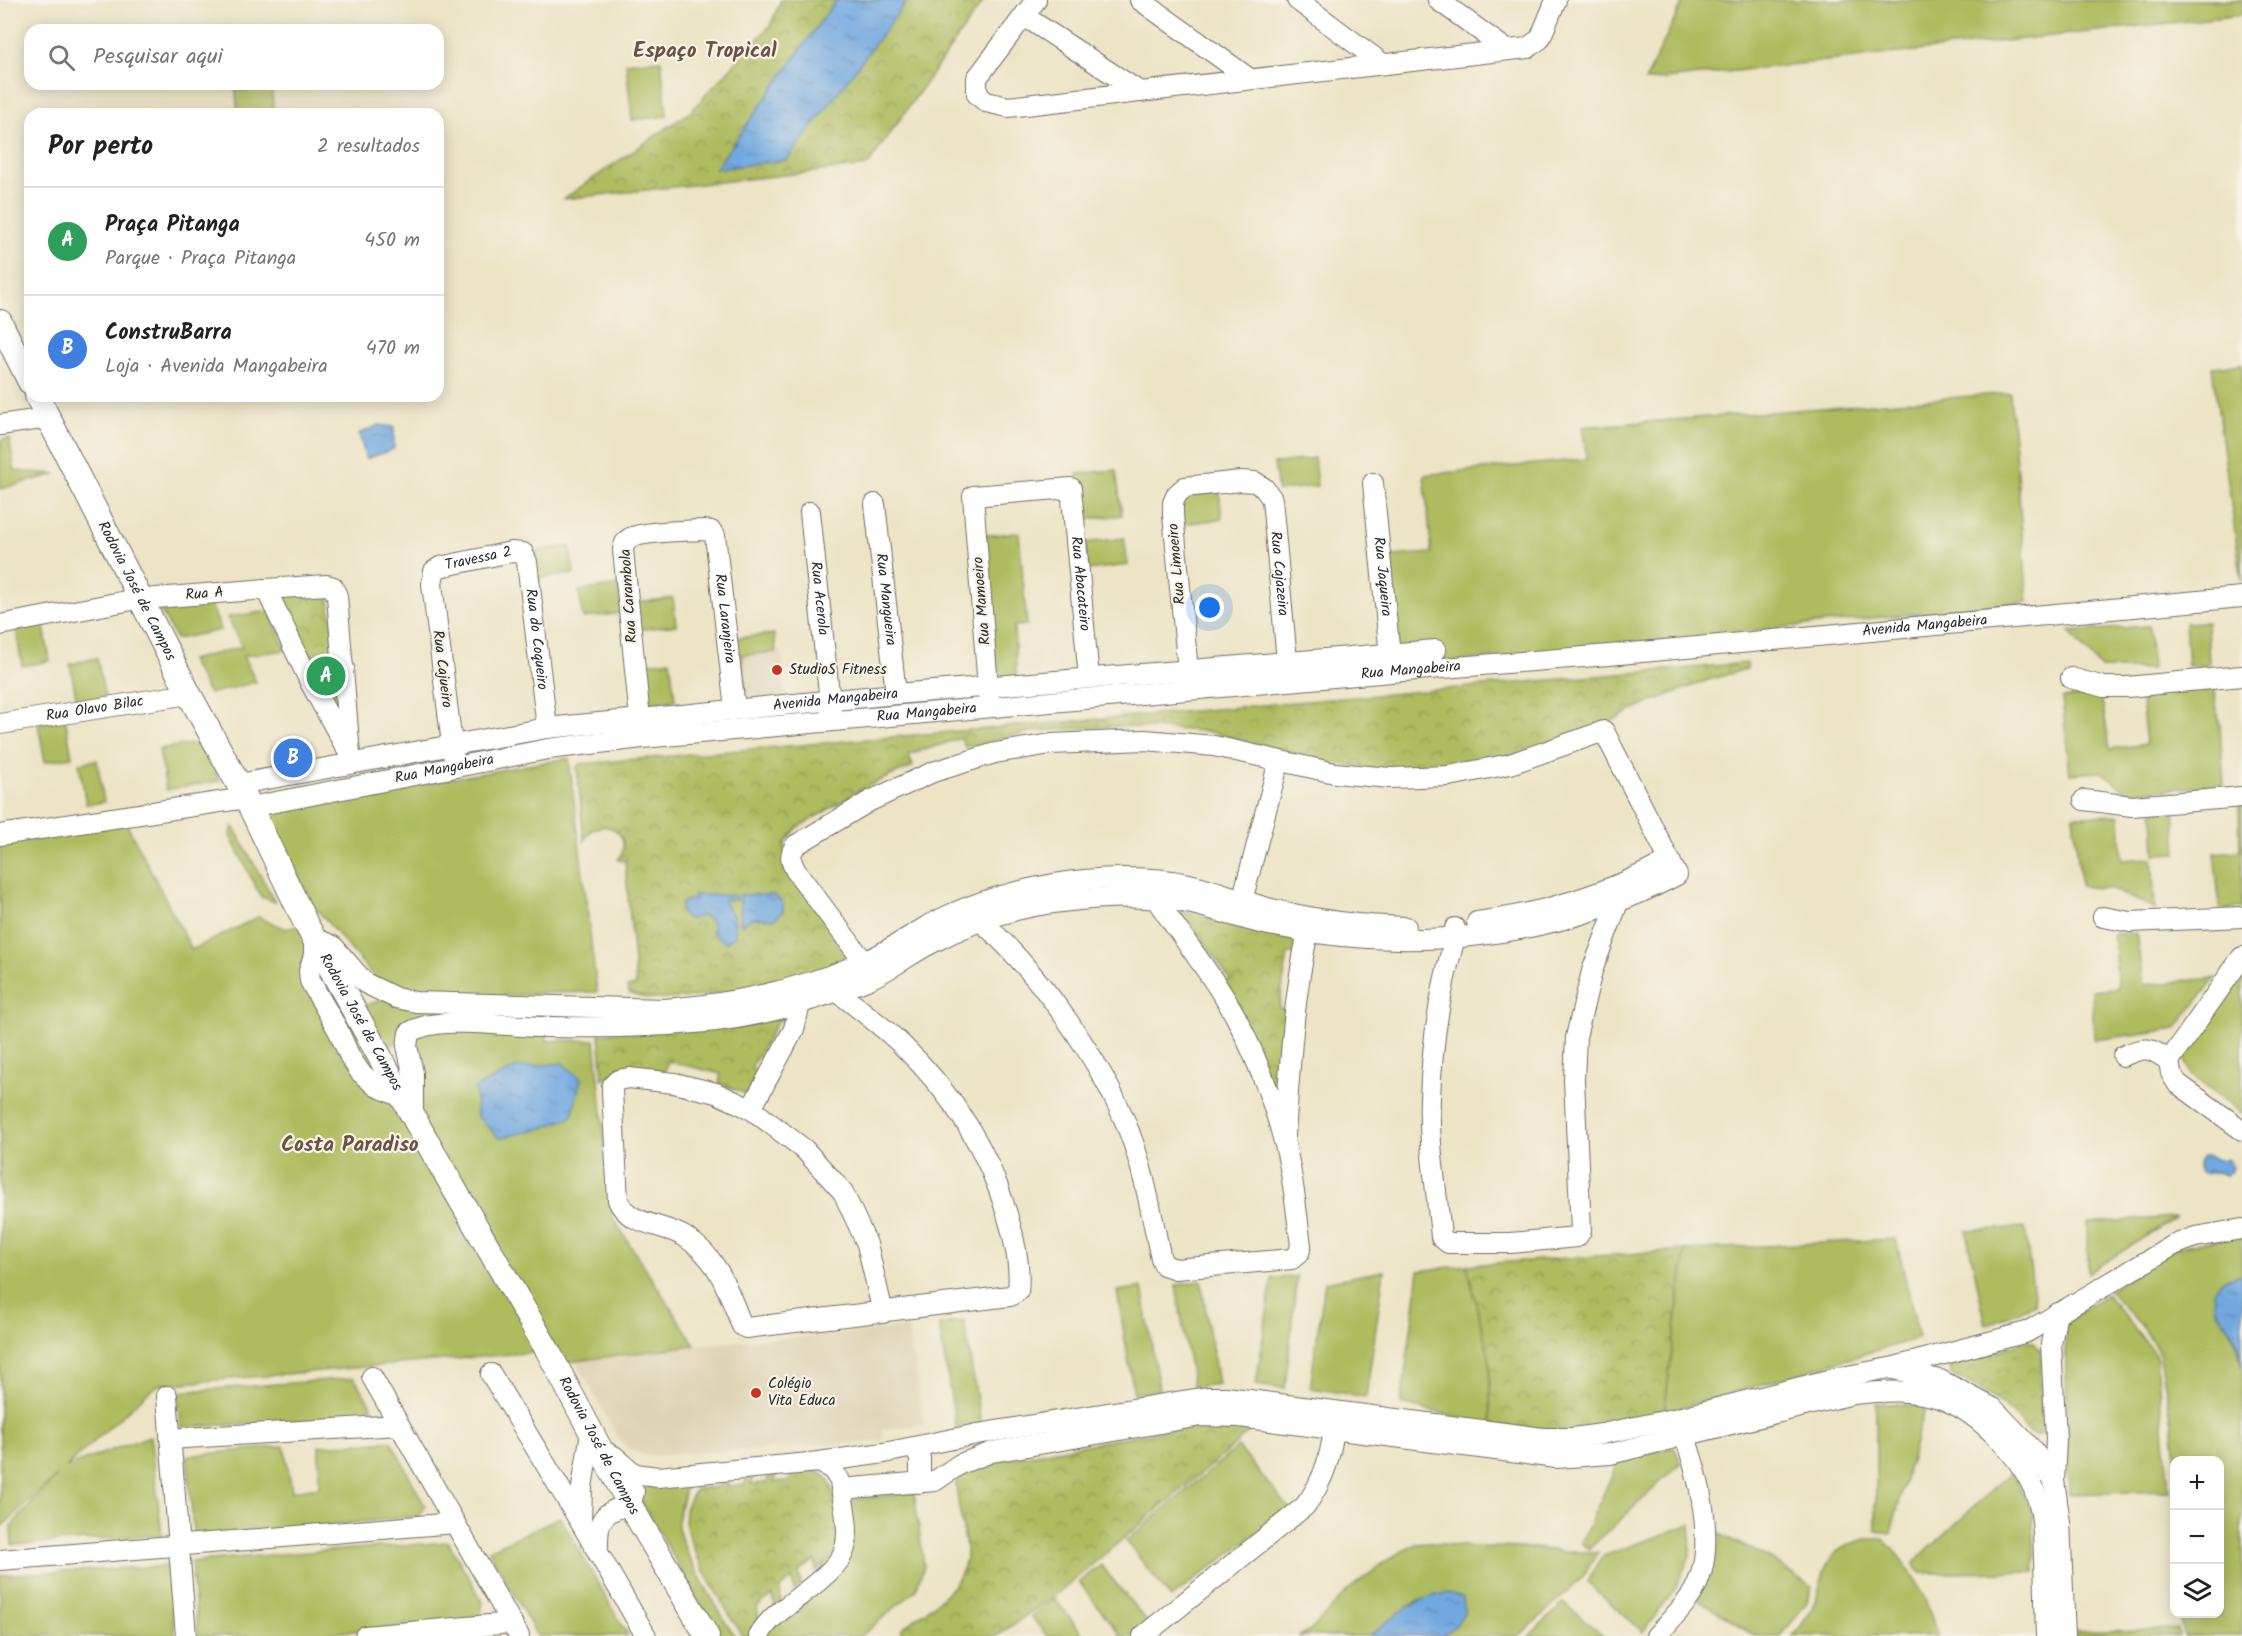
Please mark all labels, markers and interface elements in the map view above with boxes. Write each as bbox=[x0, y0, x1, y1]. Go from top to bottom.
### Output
search box bbox=[24, 24, 444, 90]
district label: Espaço Tropical bbox=[633, 35, 777, 68]
text: Pesquisar aqui bbox=[93, 40, 223, 75]
icon: search bbox=[45, 41, 78, 74]
text: Por perto bbox=[48, 126, 153, 168]
text: 2 resultados bbox=[317, 131, 420, 163]
text: Praça Pitanga bbox=[105, 208, 240, 243]
text: A bbox=[61, 225, 74, 257]
text: 450 m bbox=[364, 225, 420, 257]
text: Parque · Praça Pitanga bbox=[105, 243, 296, 275]
text: ConstruBarra bbox=[105, 316, 232, 351]
text: B bbox=[61, 333, 74, 365]
text: 470 m bbox=[366, 333, 420, 365]
text: Loja · Avenida Mangabeira bbox=[105, 351, 328, 383]
street label: Rodovia José de Campos bbox=[91, 517, 183, 666]
street label: Rua Limoeiro bbox=[1161, 522, 1193, 606]
street label: Rua Cajazeira bbox=[1263, 530, 1295, 617]
street label: Rua Abacateiro bbox=[1064, 535, 1096, 632]
street label: Rua Jaqueira bbox=[1366, 536, 1398, 617]
street label: Travessa 2 bbox=[443, 540, 514, 578]
street label: Rua Carambola bbox=[614, 548, 644, 644]
street label: Rua Mangueira bbox=[869, 552, 903, 647]
street label: Rua Mamoeiro bbox=[966, 556, 998, 646]
street label: Rua Acerola bbox=[803, 560, 835, 637]
street label: Rua Laranjeira bbox=[708, 572, 742, 665]
street label: Rua A bbox=[184, 581, 224, 608]
street label: Rua do Coqueiro bbox=[518, 587, 554, 691]
your location bbox=[1195, 593, 1224, 622]
street label: Avenida Mangabeira bbox=[1861, 608, 1989, 644]
street label: Rua Cajueiro bbox=[425, 629, 459, 709]
pin: A bbox=[306, 654, 346, 698]
street label: Rua Mangabeira bbox=[1360, 655, 1462, 687]
place label: StudioS Fitness bbox=[789, 658, 887, 682]
marker: StudioS Fitness bbox=[770, 663, 784, 677]
street label: Avenida Mangabeira bbox=[772, 682, 899, 718]
street label: Rua Olavo Bilac bbox=[44, 689, 146, 729]
street label: Rua Mangabeira bbox=[876, 697, 978, 729]
pin: B bbox=[274, 736, 312, 780]
street label: Rua Mangabeira bbox=[393, 748, 496, 791]
street label: Rodovia José de Campos bbox=[313, 949, 409, 1096]
district label: Costa Paradiso bbox=[281, 1129, 419, 1162]
street label: Rodovia José de Campos bbox=[552, 1372, 646, 1520]
place label: Colégio Vita Educa bbox=[768, 1372, 836, 1413]
marker: Colégio Vita Educa bbox=[749, 1386, 763, 1400]
map controls bbox=[2170, 1456, 2224, 1618]
button: + bbox=[2170, 1456, 2224, 1510]
button: − bbox=[2170, 1510, 2224, 1564]
button: layers bbox=[2170, 1564, 2224, 1618]

